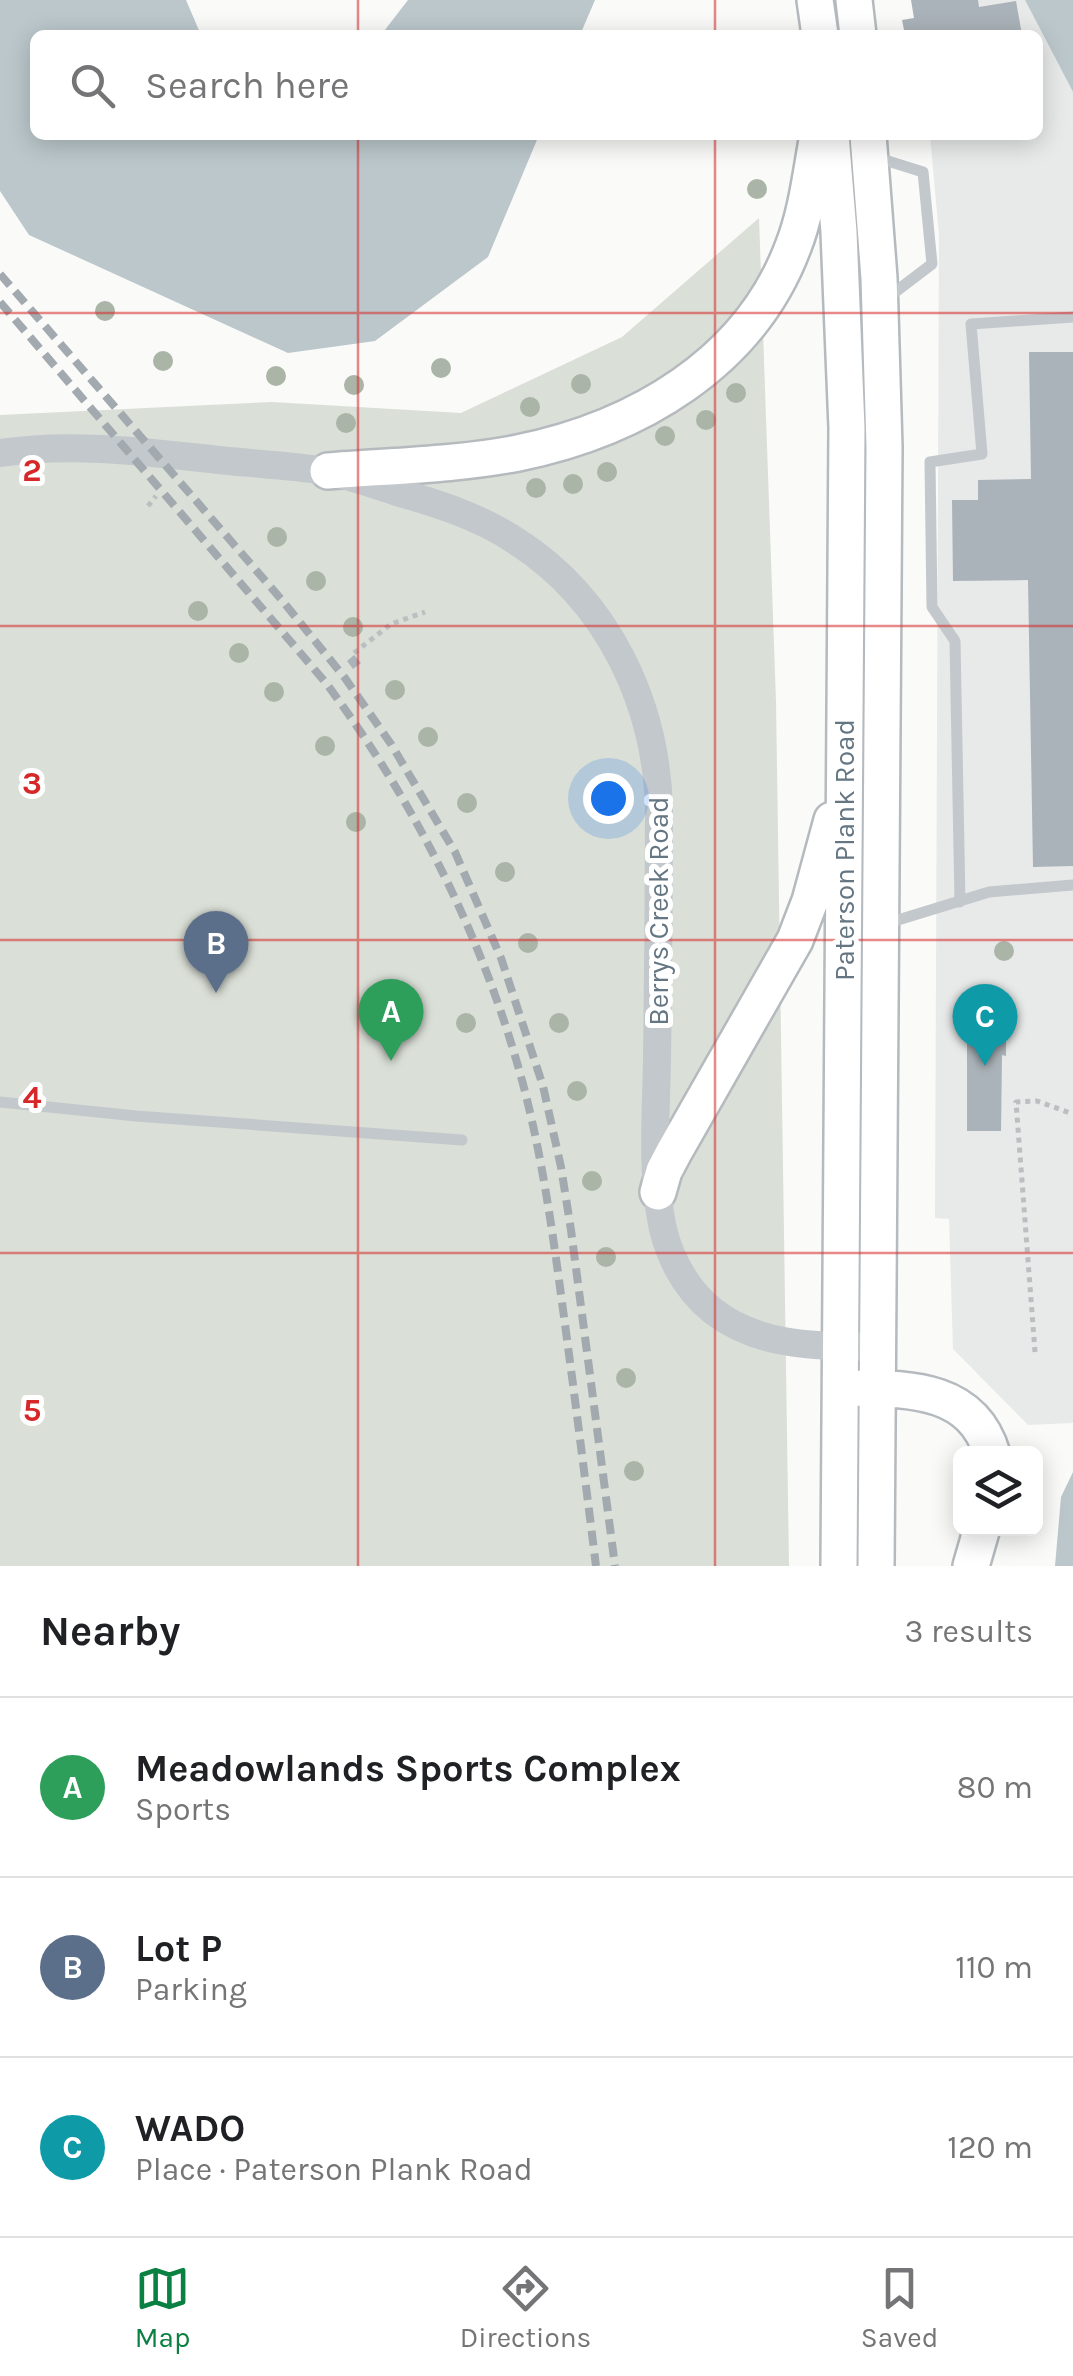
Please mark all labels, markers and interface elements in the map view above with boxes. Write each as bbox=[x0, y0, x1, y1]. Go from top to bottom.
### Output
search box bbox=[30, 30, 1043, 140]
icon: search bbox=[65, 58, 120, 113]
text: Search here bbox=[145, 63, 349, 108]
text: 2 bbox=[22, 452, 42, 489]
street label: Paterson Plank Road bbox=[828, 719, 861, 981]
text: 3 bbox=[22, 765, 42, 802]
your location bbox=[583, 773, 634, 824]
street label: Berrys Creek Road bbox=[642, 796, 675, 1026]
pin: B bbox=[184, 910, 248, 993]
pin: A bbox=[358, 978, 424, 1061]
pin: C bbox=[952, 984, 1018, 1066]
text: 4 bbox=[22, 1079, 42, 1116]
text: 5 bbox=[23, 1392, 41, 1429]
map controls bbox=[953, 1446, 1043, 1536]
button: layers bbox=[953, 1446, 1043, 1536]
text: Nearby bbox=[40, 1606, 180, 1656]
text: 3 results bbox=[905, 1613, 1033, 1650]
text: Meadowlands Sports Complex bbox=[135, 1746, 681, 1791]
text: A bbox=[62, 1769, 83, 1806]
text: 80 m bbox=[957, 1769, 1033, 1806]
text: Sports bbox=[135, 1791, 231, 1828]
text: Lot P bbox=[135, 1926, 222, 1971]
text: B bbox=[62, 1949, 83, 1986]
text: 110 m bbox=[955, 1949, 1033, 1986]
text: Parking bbox=[135, 1971, 247, 2008]
text: WADO bbox=[135, 2106, 245, 2151]
text: C bbox=[62, 2129, 83, 2166]
text: 120 m bbox=[947, 2129, 1033, 2166]
text: Place · Paterson Plank Road bbox=[135, 2151, 533, 2188]
tab: Map bbox=[135, 2261, 190, 2354]
tab: Directions bbox=[460, 2261, 591, 2354]
tab: Saved bbox=[861, 2261, 938, 2354]

